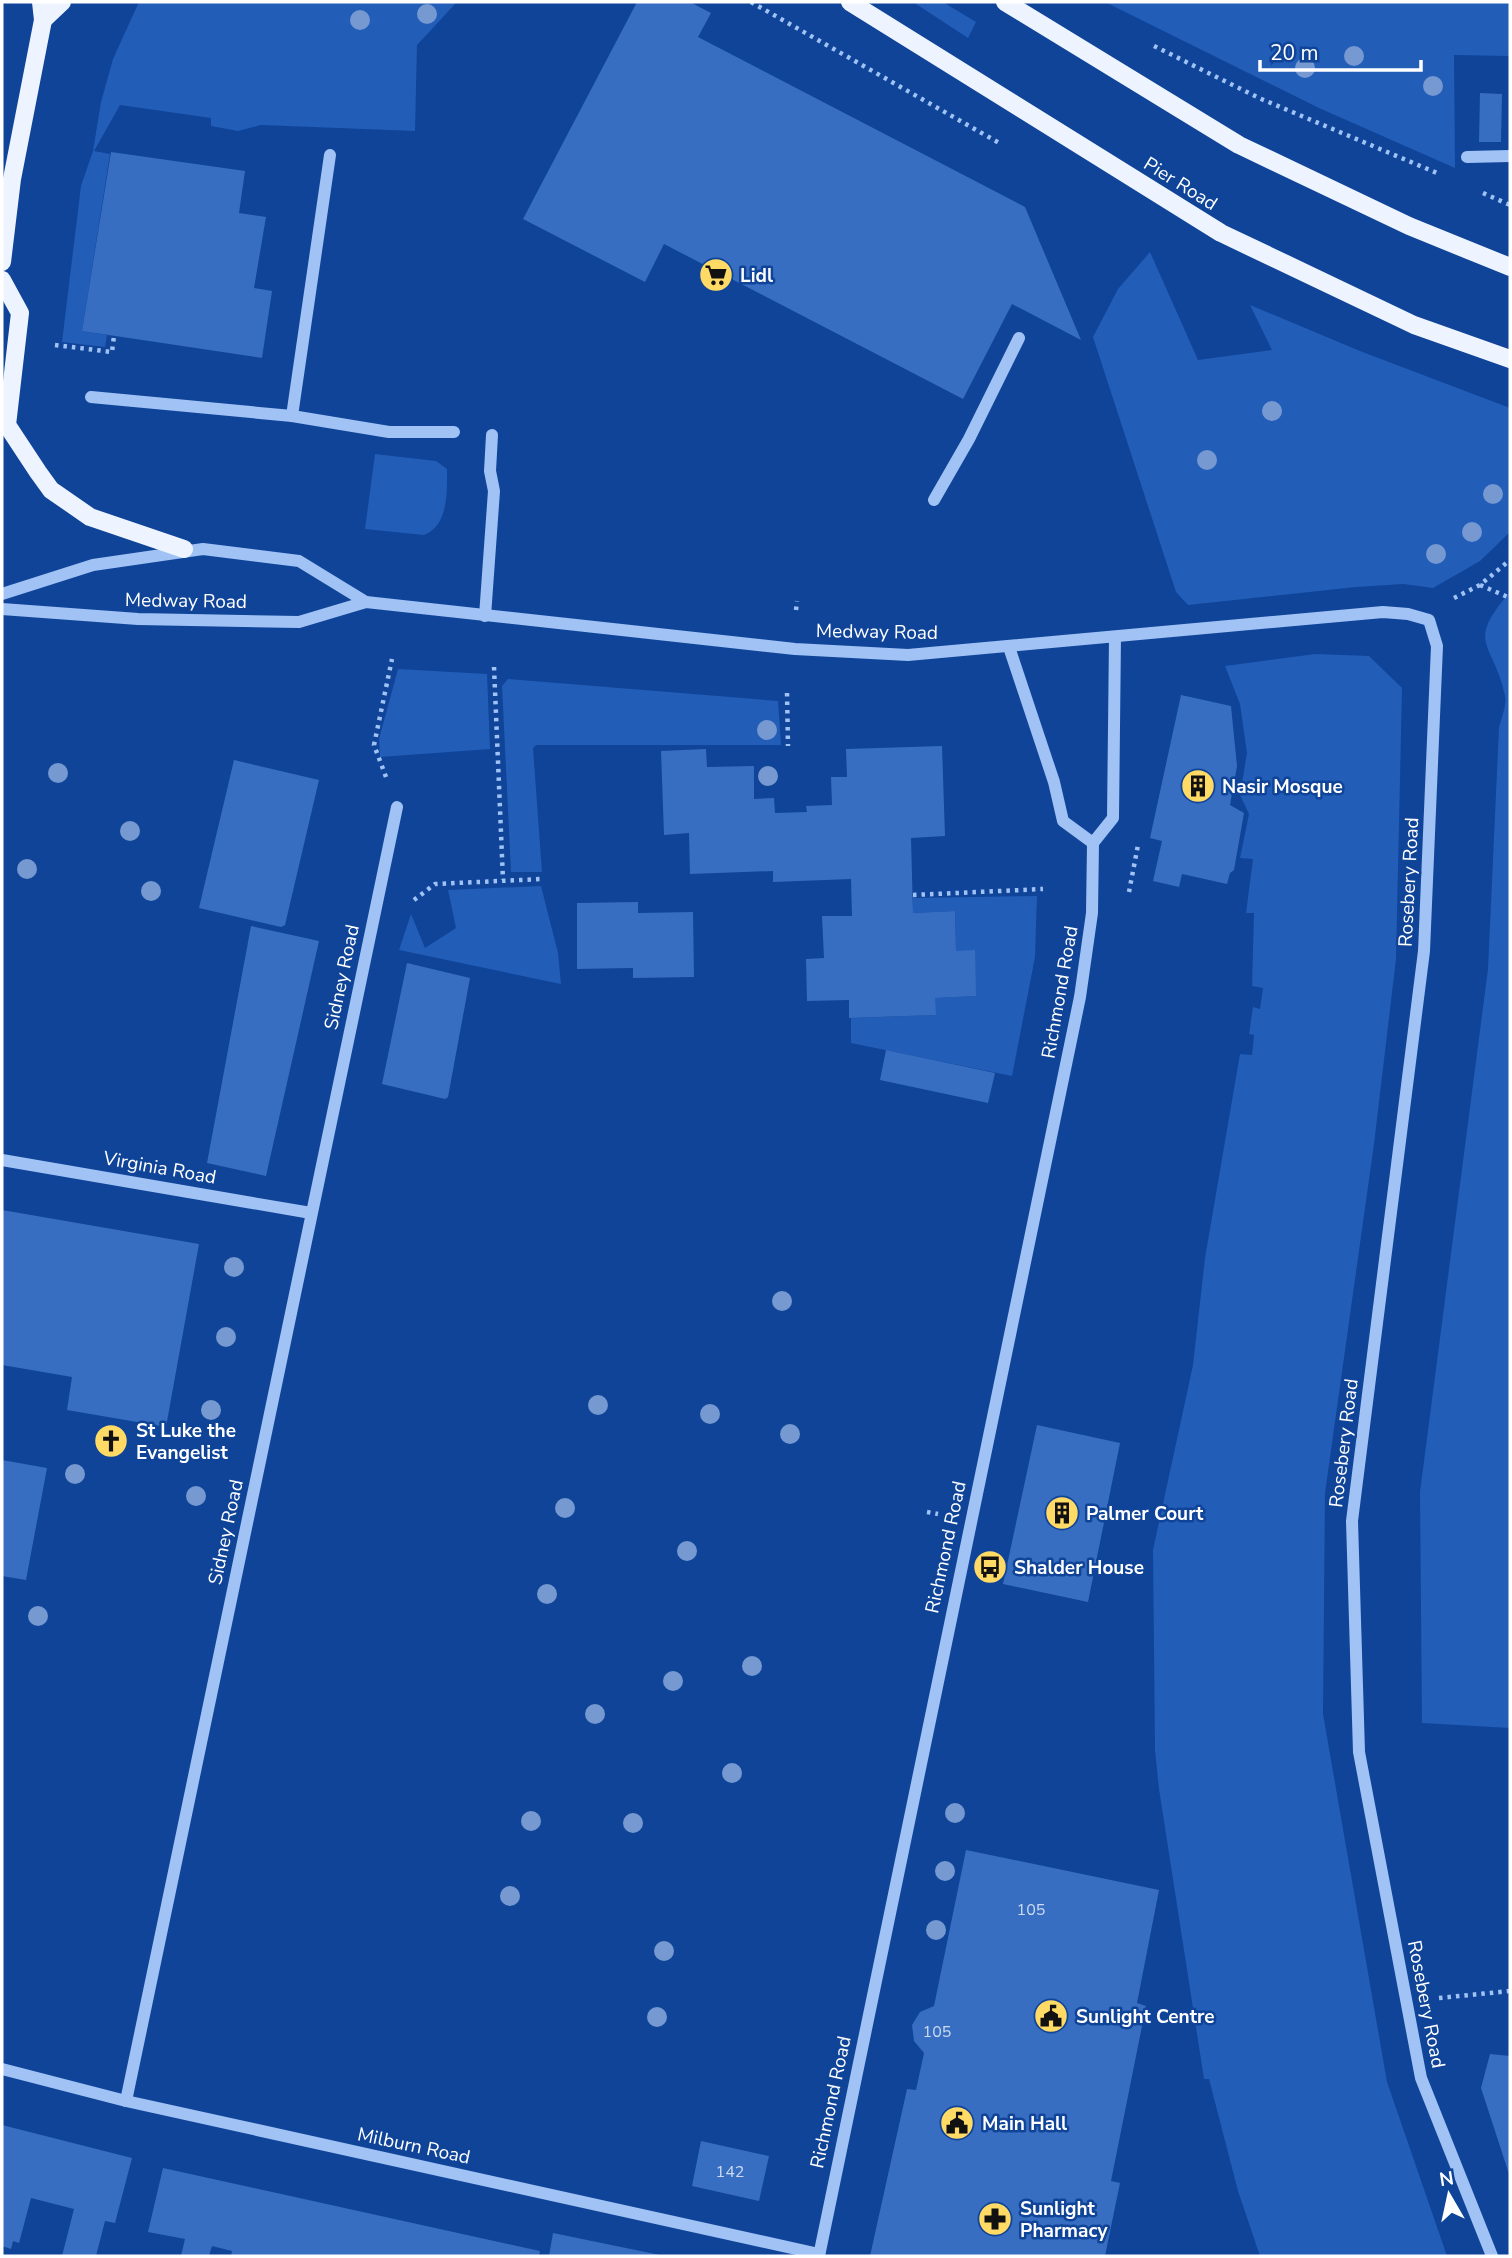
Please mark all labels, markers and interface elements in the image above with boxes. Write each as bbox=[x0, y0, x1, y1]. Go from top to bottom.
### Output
scale bar bbox=[1260, 28, 1421, 72]
text: 20 m bbox=[1270, 39, 1319, 67]
street label: Pier Road bbox=[1139, 151, 1222, 217]
supermarket icon: Lidl bbox=[697, 256, 735, 294]
place label: Lidl bbox=[740, 263, 773, 289]
street label: Medway Road bbox=[125, 587, 247, 615]
street label: Medway Road bbox=[816, 618, 938, 646]
building icon: Nasir Mosque bbox=[1179, 767, 1217, 805]
place label: Nasir Mosque bbox=[1222, 774, 1343, 800]
street label: Rosebery Road bbox=[1393, 817, 1425, 948]
street label: Sidney Road bbox=[318, 922, 366, 1032]
street label: Richmond Road bbox=[1036, 924, 1084, 1061]
street label: Virginia Road bbox=[100, 1145, 218, 1191]
street label: Rosebery Road bbox=[1323, 1377, 1365, 1509]
place label: St Luke the Evangelist bbox=[136, 1418, 236, 1466]
church icon: St Luke the Evangelist bbox=[92, 1422, 130, 1460]
street label: Sidney Road bbox=[202, 1477, 250, 1587]
street label: Richmond Road bbox=[919, 1479, 973, 1616]
building icon: Palmer Court bbox=[1043, 1494, 1081, 1532]
place label: Palmer Court bbox=[1086, 1501, 1204, 1527]
bus stop icon: Shalder House bbox=[971, 1548, 1009, 1586]
place label: Shalder House bbox=[1014, 1555, 1144, 1581]
house number: 105 bbox=[1017, 1899, 1045, 1921]
street label: Rosebery Road bbox=[1401, 1938, 1451, 2070]
public building icon: Sunlight Centre bbox=[1032, 1997, 1070, 2035]
place label: Sunlight Centre bbox=[1076, 2004, 1215, 2030]
house number: 105 bbox=[923, 2021, 951, 2043]
street label: Richmond Road bbox=[804, 2034, 858, 2171]
public building icon: Main Hall bbox=[938, 2104, 976, 2142]
place label: Main Hall bbox=[982, 2111, 1067, 2137]
street label: Milburn Road bbox=[355, 2121, 473, 2171]
north arrow bbox=[1414, 2160, 1484, 2230]
house number: 142 bbox=[716, 2161, 744, 2183]
text: N bbox=[1437, 2165, 1456, 2193]
place label: Sunlight Pharmacy bbox=[1020, 2196, 1109, 2244]
pharmacy icon: Sunlight Pharmacy bbox=[976, 2200, 1014, 2238]

